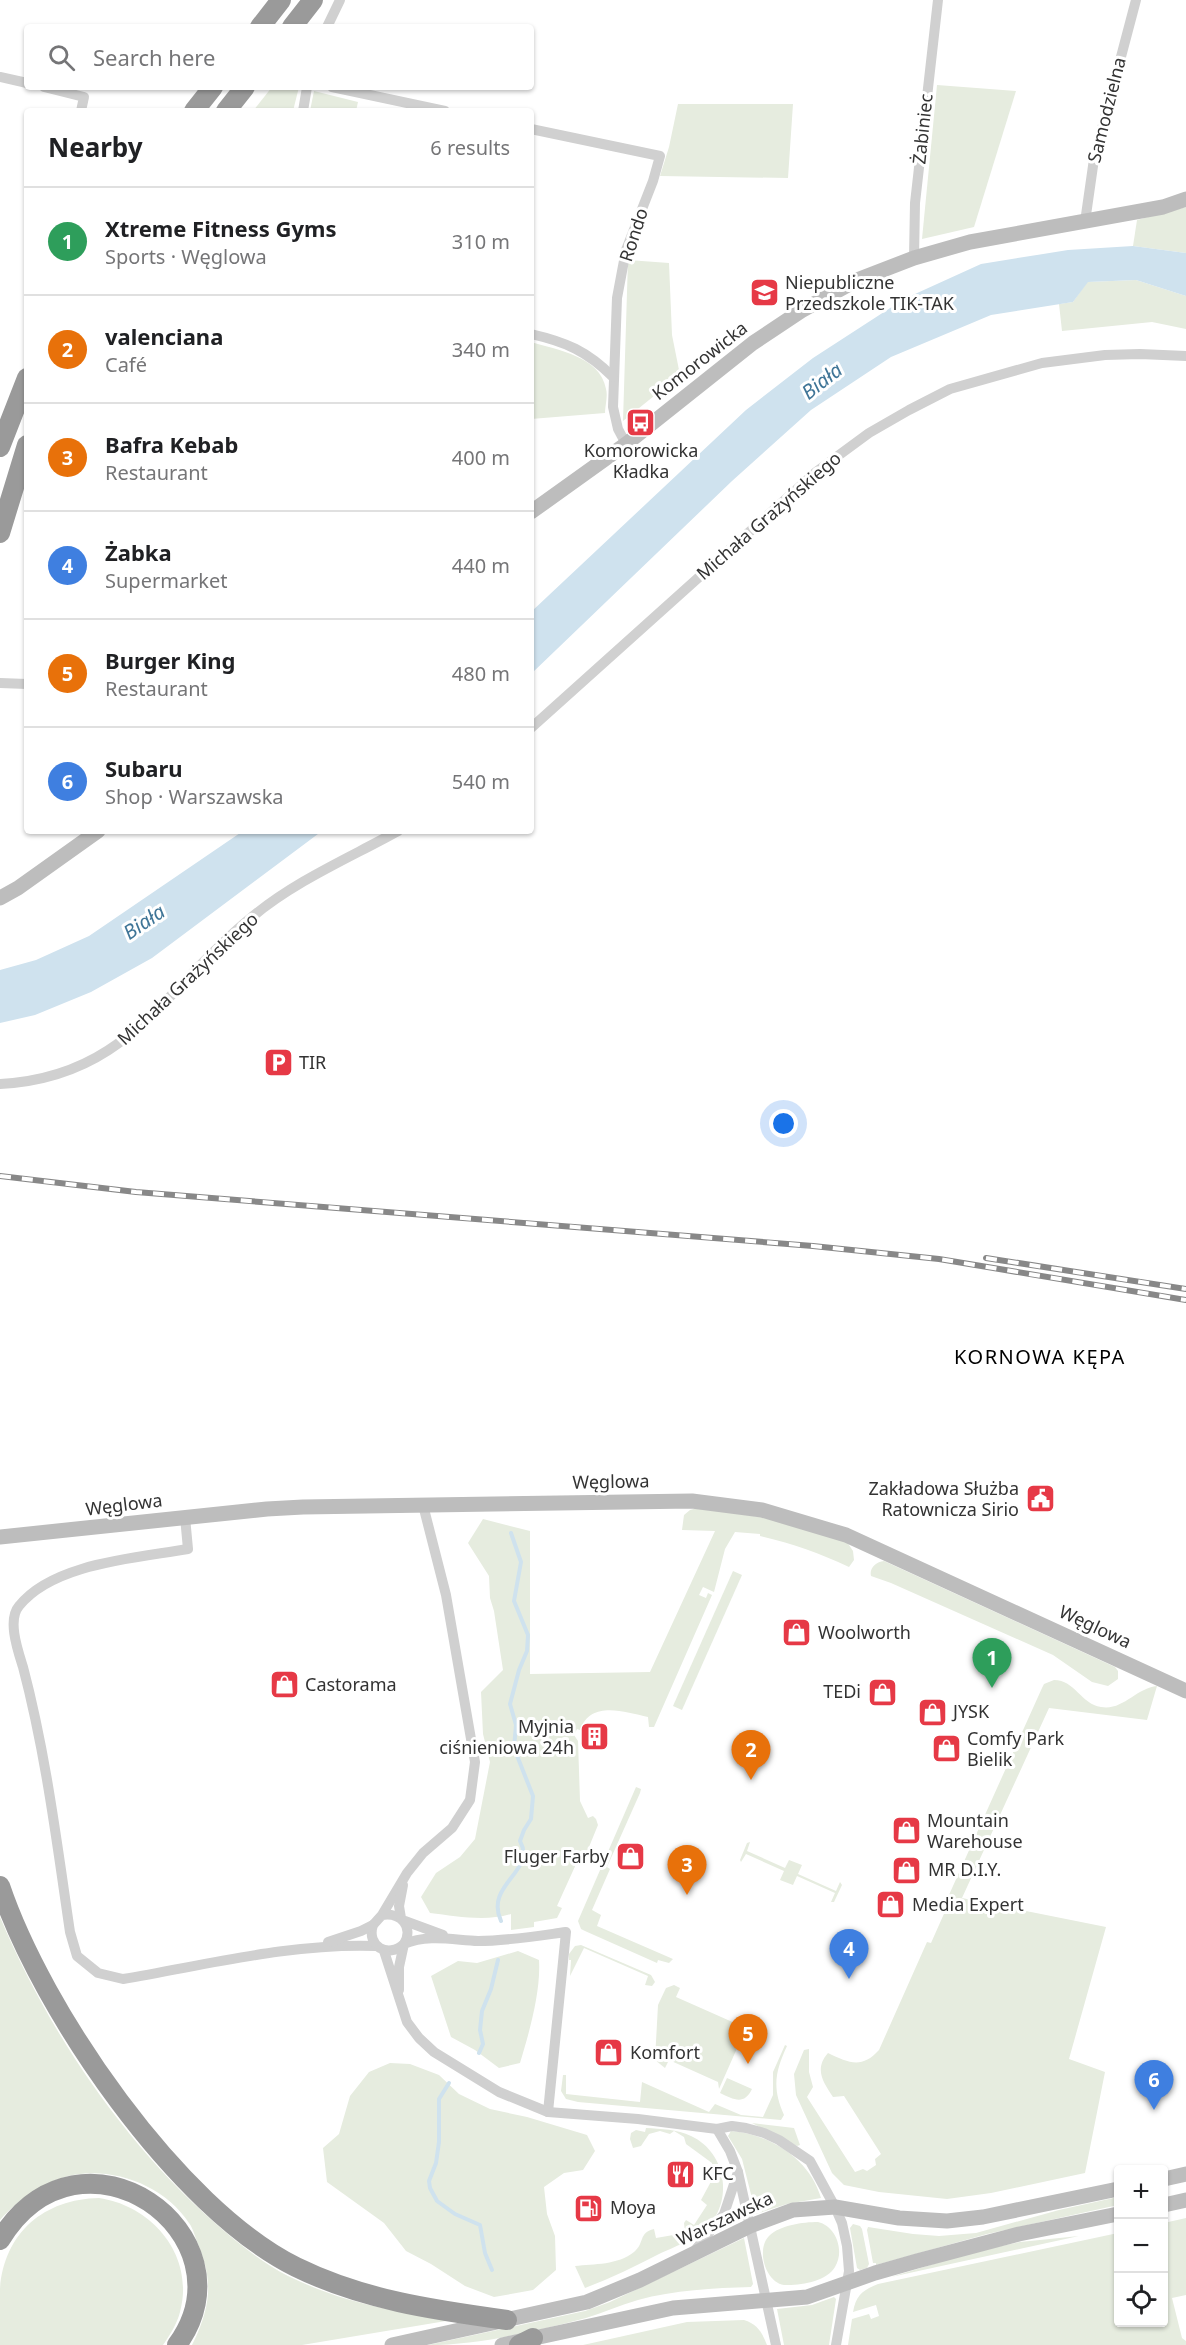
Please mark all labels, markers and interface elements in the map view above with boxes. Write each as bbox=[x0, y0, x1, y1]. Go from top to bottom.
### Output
search box bbox=[24, 24, 534, 90]
icon: search bbox=[45, 41, 78, 74]
text: Search here bbox=[93, 42, 215, 72]
street label: Samodzielna bbox=[1081, 55, 1131, 165]
street label: Żabiniec bbox=[906, 92, 938, 165]
text: Nearby bbox=[48, 129, 143, 165]
text: 6 results bbox=[430, 134, 510, 161]
street label: Rondo bbox=[613, 205, 653, 265]
text: Xtreme Fitness Gyms bbox=[105, 213, 337, 243]
text: 1 bbox=[62, 228, 73, 255]
text: 310 m bbox=[452, 228, 510, 255]
text: Sports · Węglowa bbox=[105, 243, 267, 270]
place label: Niepubliczne Przedszkole TIK-TAK bbox=[785, 270, 955, 315]
school or university icon: Niepubliczne Przedszkole TIK-TAK bbox=[748, 277, 780, 309]
street label: Komorowicka bbox=[647, 316, 752, 405]
text: valenciana bbox=[105, 321, 223, 351]
text: 2 bbox=[62, 336, 73, 363]
text: 340 m bbox=[452, 336, 510, 363]
text: Café bbox=[105, 351, 147, 378]
water label: Biała bbox=[796, 356, 848, 405]
bus stop icon: Komorowicka Kładka bbox=[625, 406, 657, 438]
text: Bafra Kebab bbox=[105, 429, 238, 459]
place label: Komorowicka Kładka bbox=[584, 438, 698, 483]
text: 3 bbox=[62, 444, 73, 471]
text: 400 m bbox=[452, 444, 510, 471]
street label: Michała Grażyńskiego bbox=[691, 446, 846, 585]
text: Restaurant bbox=[105, 459, 208, 486]
text: Żabka bbox=[105, 537, 172, 567]
text: 4 bbox=[62, 552, 73, 579]
text: 440 m bbox=[452, 552, 510, 579]
text: Supermarket bbox=[105, 567, 228, 594]
text: Burger King bbox=[105, 645, 236, 675]
text: 5 bbox=[62, 660, 73, 687]
text: 480 m bbox=[452, 660, 510, 687]
text: Restaurant bbox=[105, 675, 208, 702]
text: Subaru bbox=[105, 753, 183, 783]
text: 6 bbox=[62, 768, 73, 795]
text: 540 m bbox=[452, 768, 510, 795]
text: Shop · Warszawska bbox=[105, 783, 284, 810]
water label: Biała bbox=[117, 898, 170, 945]
street label: Michała Grażyńskiego bbox=[112, 907, 263, 1050]
parking icon: TIR bbox=[262, 1047, 294, 1079]
place label: TIR bbox=[299, 1050, 326, 1074]
your location bbox=[769, 1109, 798, 1138]
district label: KORNOWA KĘPA bbox=[954, 1343, 1126, 1370]
street label: Węglowa bbox=[572, 1468, 650, 1494]
place label: Zakładowa Służba Ratownicza Sirio bbox=[868, 1476, 1019, 1521]
public building icon: Zakładowa Służba Ratownicza Sirio bbox=[1024, 1483, 1056, 1515]
street label: Węglowa bbox=[84, 1487, 164, 1521]
street label: Węglowa bbox=[1055, 1599, 1135, 1653]
shop icon: Woolworth bbox=[781, 1617, 813, 1649]
place label: Woolworth bbox=[818, 1620, 911, 1644]
pin: 1 bbox=[972, 1638, 1012, 1688]
shop icon: Castorama bbox=[268, 1669, 300, 1701]
place label: Castorama bbox=[305, 1672, 397, 1696]
shop icon: TEDi bbox=[866, 1676, 898, 1708]
place label: TEDi bbox=[823, 1679, 861, 1703]
shop icon: JYSK bbox=[916, 1696, 948, 1728]
place label: JYSK bbox=[951, 1699, 990, 1723]
place label: Myjnia ciśnieniowa 24h bbox=[439, 1714, 574, 1759]
building icon: Myjnia ciśnieniowa 24h bbox=[579, 1721, 611, 1753]
place label: Comfy Park Bielik bbox=[967, 1726, 1065, 1771]
pin: 2 bbox=[732, 1730, 771, 1780]
shop icon: Comfy Park Bielik bbox=[930, 1733, 962, 1765]
place label: Mountain Warehouse bbox=[927, 1808, 1023, 1853]
shop icon: Mountain Warehouse bbox=[890, 1815, 922, 1847]
shop icon: Fluger Farby bbox=[614, 1841, 646, 1873]
place label: Fluger Farby bbox=[504, 1844, 610, 1868]
pin: 3 bbox=[668, 1846, 706, 1895]
shop icon: MR D.I.Y. bbox=[891, 1854, 923, 1886]
place label: MR D.I.Y. bbox=[928, 1857, 1001, 1881]
shop icon: Media Expert bbox=[875, 1889, 907, 1921]
place label: Media Expert bbox=[912, 1892, 1024, 1916]
pin: 4 bbox=[830, 1930, 868, 1979]
pin: 5 bbox=[728, 2014, 768, 2064]
shop icon: Komfort bbox=[593, 2037, 625, 2069]
place label: Komfort bbox=[630, 2040, 700, 2064]
pin: 6 bbox=[1134, 2060, 1174, 2110]
restaurant icon: KFC bbox=[665, 2158, 697, 2190]
place label: KFC bbox=[702, 2161, 734, 2185]
map controls bbox=[1114, 2165, 1168, 2327]
button: + bbox=[1114, 2165, 1168, 2219]
street label: Warszawska bbox=[673, 2185, 777, 2251]
fuel station icon: Moya bbox=[573, 2192, 605, 2224]
place label: Moya bbox=[610, 2195, 656, 2219]
button: − bbox=[1114, 2219, 1168, 2273]
button: locate bbox=[1114, 2273, 1168, 2327]

